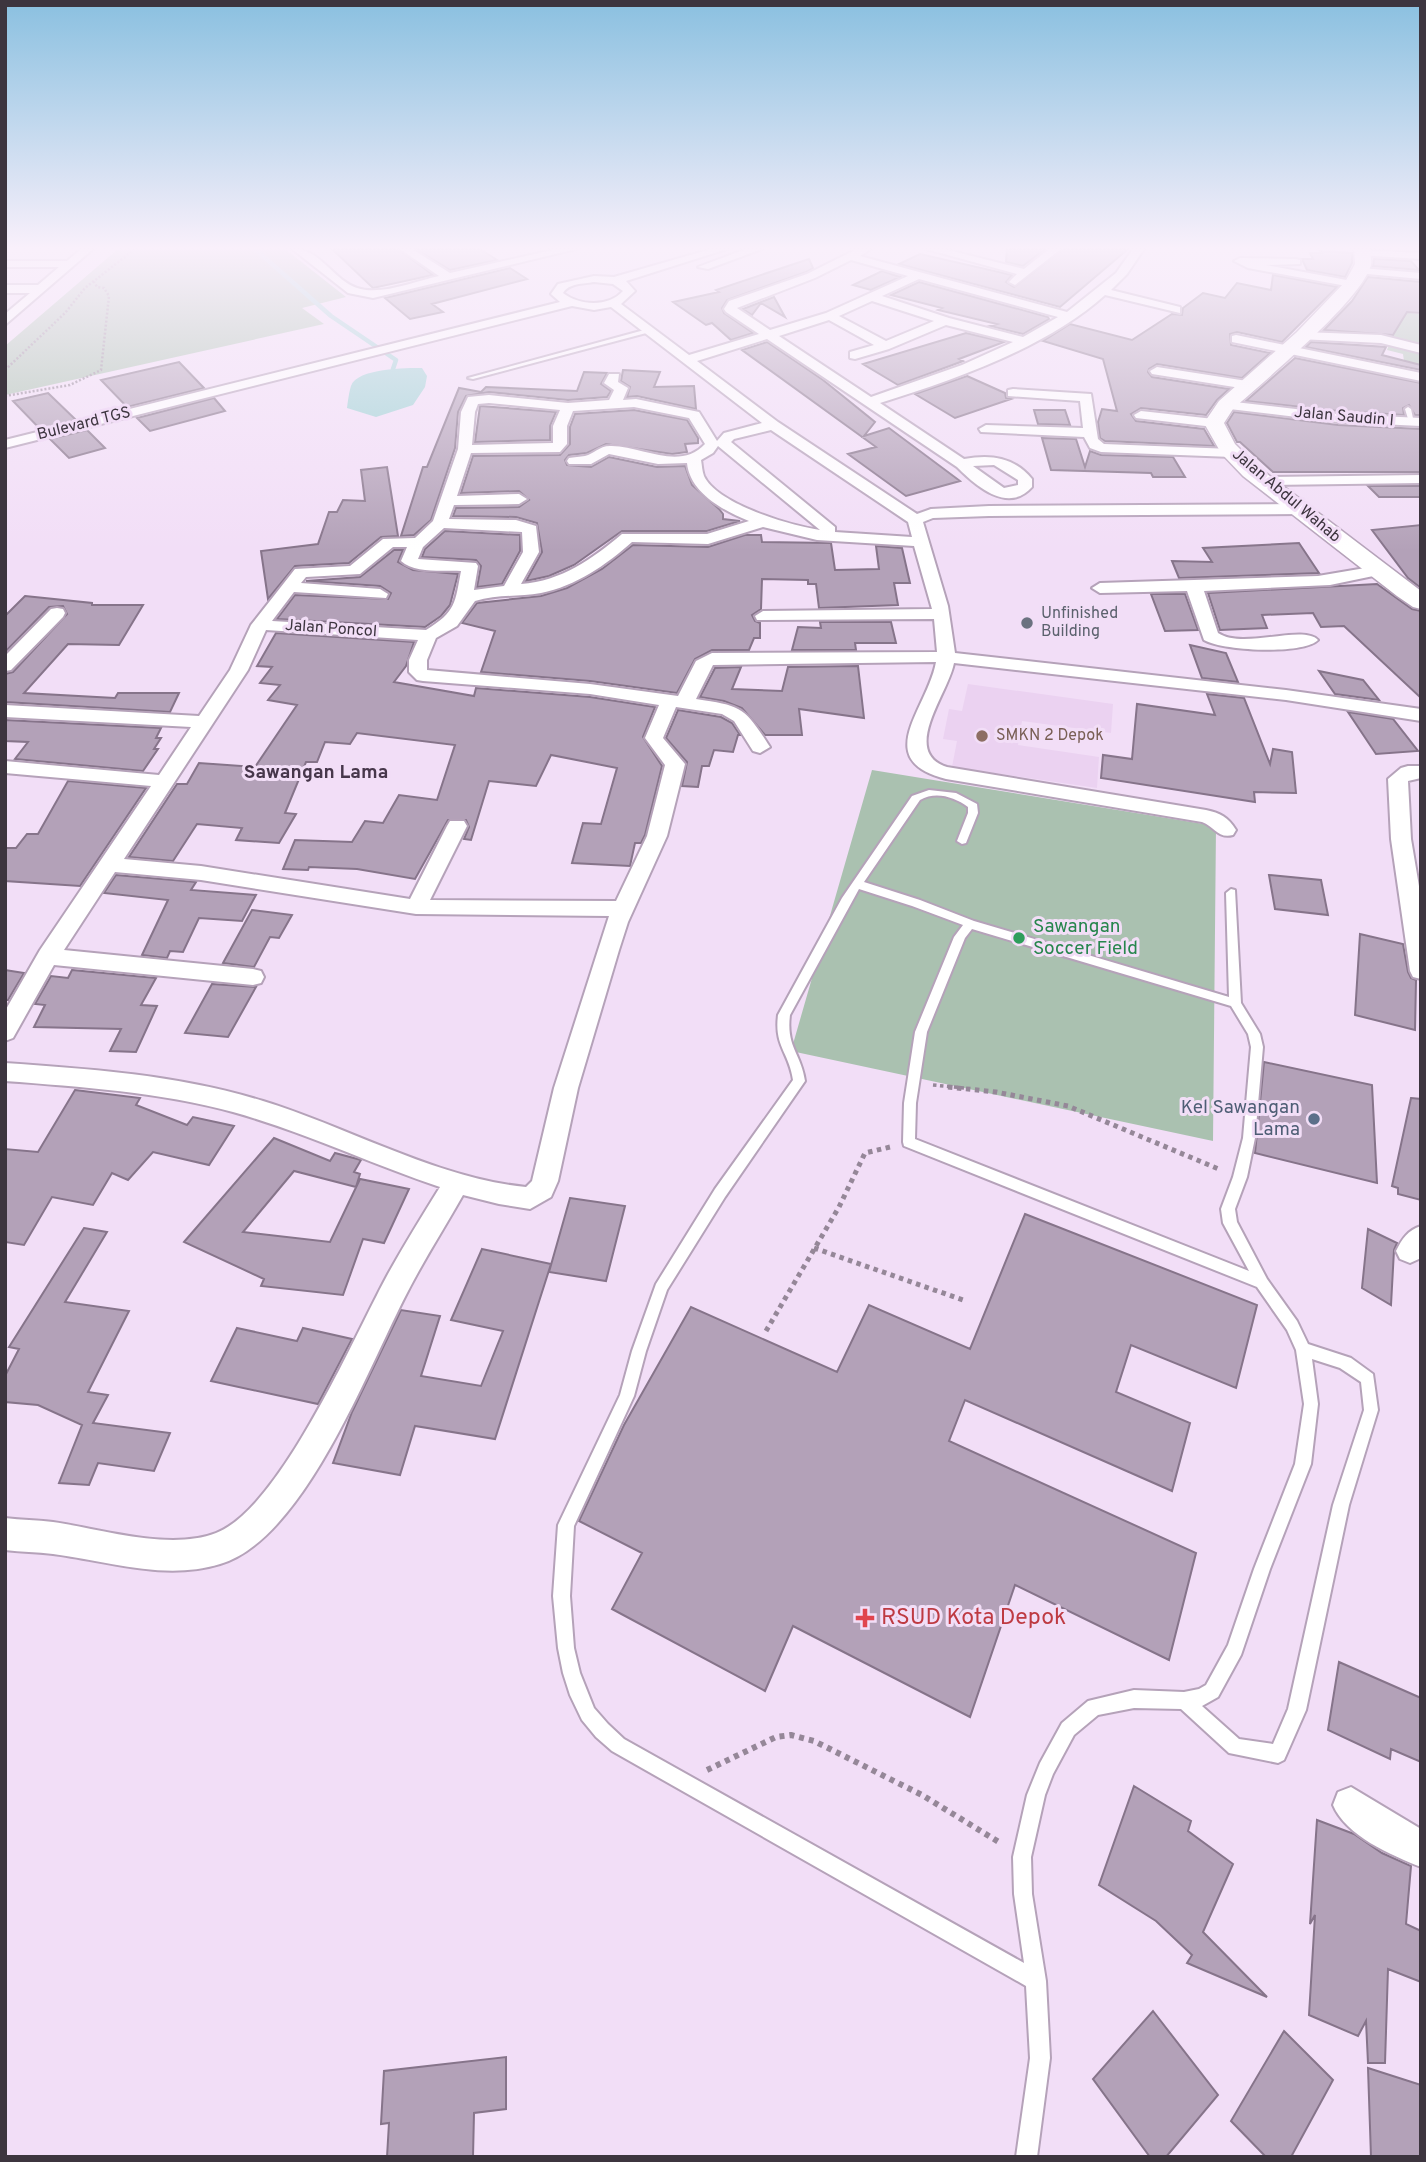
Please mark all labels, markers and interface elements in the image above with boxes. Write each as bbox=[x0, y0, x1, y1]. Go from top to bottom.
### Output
street label: Bulevard TGS bbox=[35, 403, 133, 445]
street label: Jalan Saudin I bbox=[1293, 403, 1395, 431]
street label: Jalan Abdul Wahab bbox=[1228, 445, 1344, 547]
place label: Unfinished Building bbox=[1041, 604, 1118, 642]
marker: Unfinished Building bbox=[1019, 615, 1035, 631]
street label: Jalan Poncol bbox=[284, 616, 378, 642]
place label: SMKN 2 Depok bbox=[996, 726, 1104, 746]
marker: SMKN 2 Depok bbox=[974, 728, 990, 744]
district label: Sawangan Lama bbox=[244, 761, 388, 785]
place label: Sawangan Soccer Field bbox=[1033, 915, 1138, 961]
marker: Sawangan Soccer Field bbox=[1011, 930, 1027, 946]
place label: Kel Sawangan Lama bbox=[1181, 1096, 1300, 1142]
marker: Kel Sawangan Lama bbox=[1306, 1111, 1322, 1127]
place label: RSUD Kota Depok bbox=[881, 1604, 1066, 1633]
marker: RSUD Kota Depok bbox=[855, 1608, 875, 1628]

